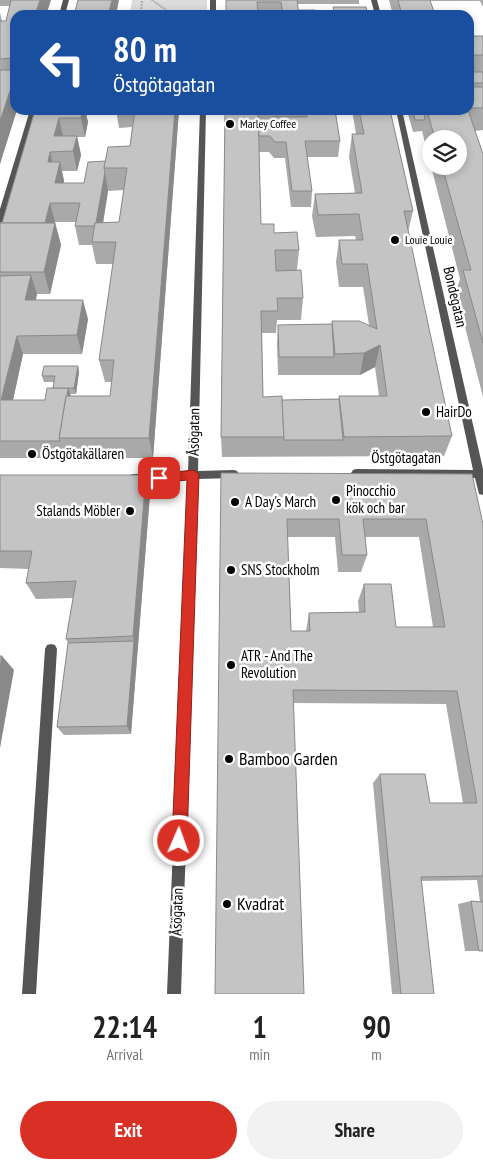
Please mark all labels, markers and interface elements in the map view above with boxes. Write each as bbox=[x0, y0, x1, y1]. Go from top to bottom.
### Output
text: 80 m bbox=[113, 26, 177, 72]
icon: left bbox=[30, 30, 95, 95]
text: Östgötagatan bbox=[113, 70, 215, 98]
place label: Marley Coffee bbox=[240, 116, 296, 131]
marker: Marley Coffee bbox=[224, 118, 236, 130]
map controls bbox=[422, 130, 467, 175]
button: layers bbox=[422, 130, 467, 175]
place label: Louie Louie bbox=[405, 232, 452, 247]
marker: Louie Louie bbox=[389, 234, 401, 246]
street label: Bondegatan bbox=[439, 265, 472, 329]
place label: HairDo bbox=[436, 402, 472, 421]
marker: HairDo bbox=[420, 406, 432, 418]
street label: Åsögatan bbox=[184, 408, 203, 456]
place label: Östgötakällaren bbox=[42, 444, 124, 463]
marker: Östgötakällaren bbox=[26, 448, 38, 460]
street label: Östgötagatan bbox=[371, 448, 441, 467]
pin bbox=[138, 457, 180, 499]
icon: arrive bbox=[145, 464, 173, 492]
place label: Pinocchio kök och bar bbox=[346, 481, 406, 517]
place label: A Day's March bbox=[245, 492, 316, 511]
marker: Pinocchio kök och bar bbox=[330, 494, 342, 506]
marker: A Day's March bbox=[229, 496, 241, 508]
place label: Stalands Möbler bbox=[36, 501, 121, 520]
marker: Stalands Möbler bbox=[124, 505, 136, 517]
place label: SNS Stockholm bbox=[241, 560, 320, 579]
marker: SNS Stockholm bbox=[225, 564, 237, 576]
place label: ATR - And The Revolution bbox=[241, 646, 313, 682]
marker: ATR - And The Revolution bbox=[225, 659, 237, 671]
place label: Bamboo Garden bbox=[239, 747, 338, 770]
marker: Bamboo Garden bbox=[223, 753, 235, 765]
position arrow bbox=[152, 814, 204, 866]
street label: Åsögatan bbox=[166, 888, 187, 936]
place label: Kvadrat bbox=[237, 892, 284, 915]
marker: Kvadrat bbox=[221, 898, 233, 910]
text: 22:14 bbox=[92, 1007, 157, 1046]
text: 1 bbox=[252, 1007, 267, 1046]
text: 90 bbox=[362, 1007, 391, 1046]
text: Arrival bbox=[106, 1044, 143, 1064]
text: min bbox=[249, 1044, 270, 1064]
text: m bbox=[371, 1044, 382, 1064]
button: Exit bbox=[20, 1101, 237, 1159]
button: Share bbox=[247, 1101, 463, 1159]

